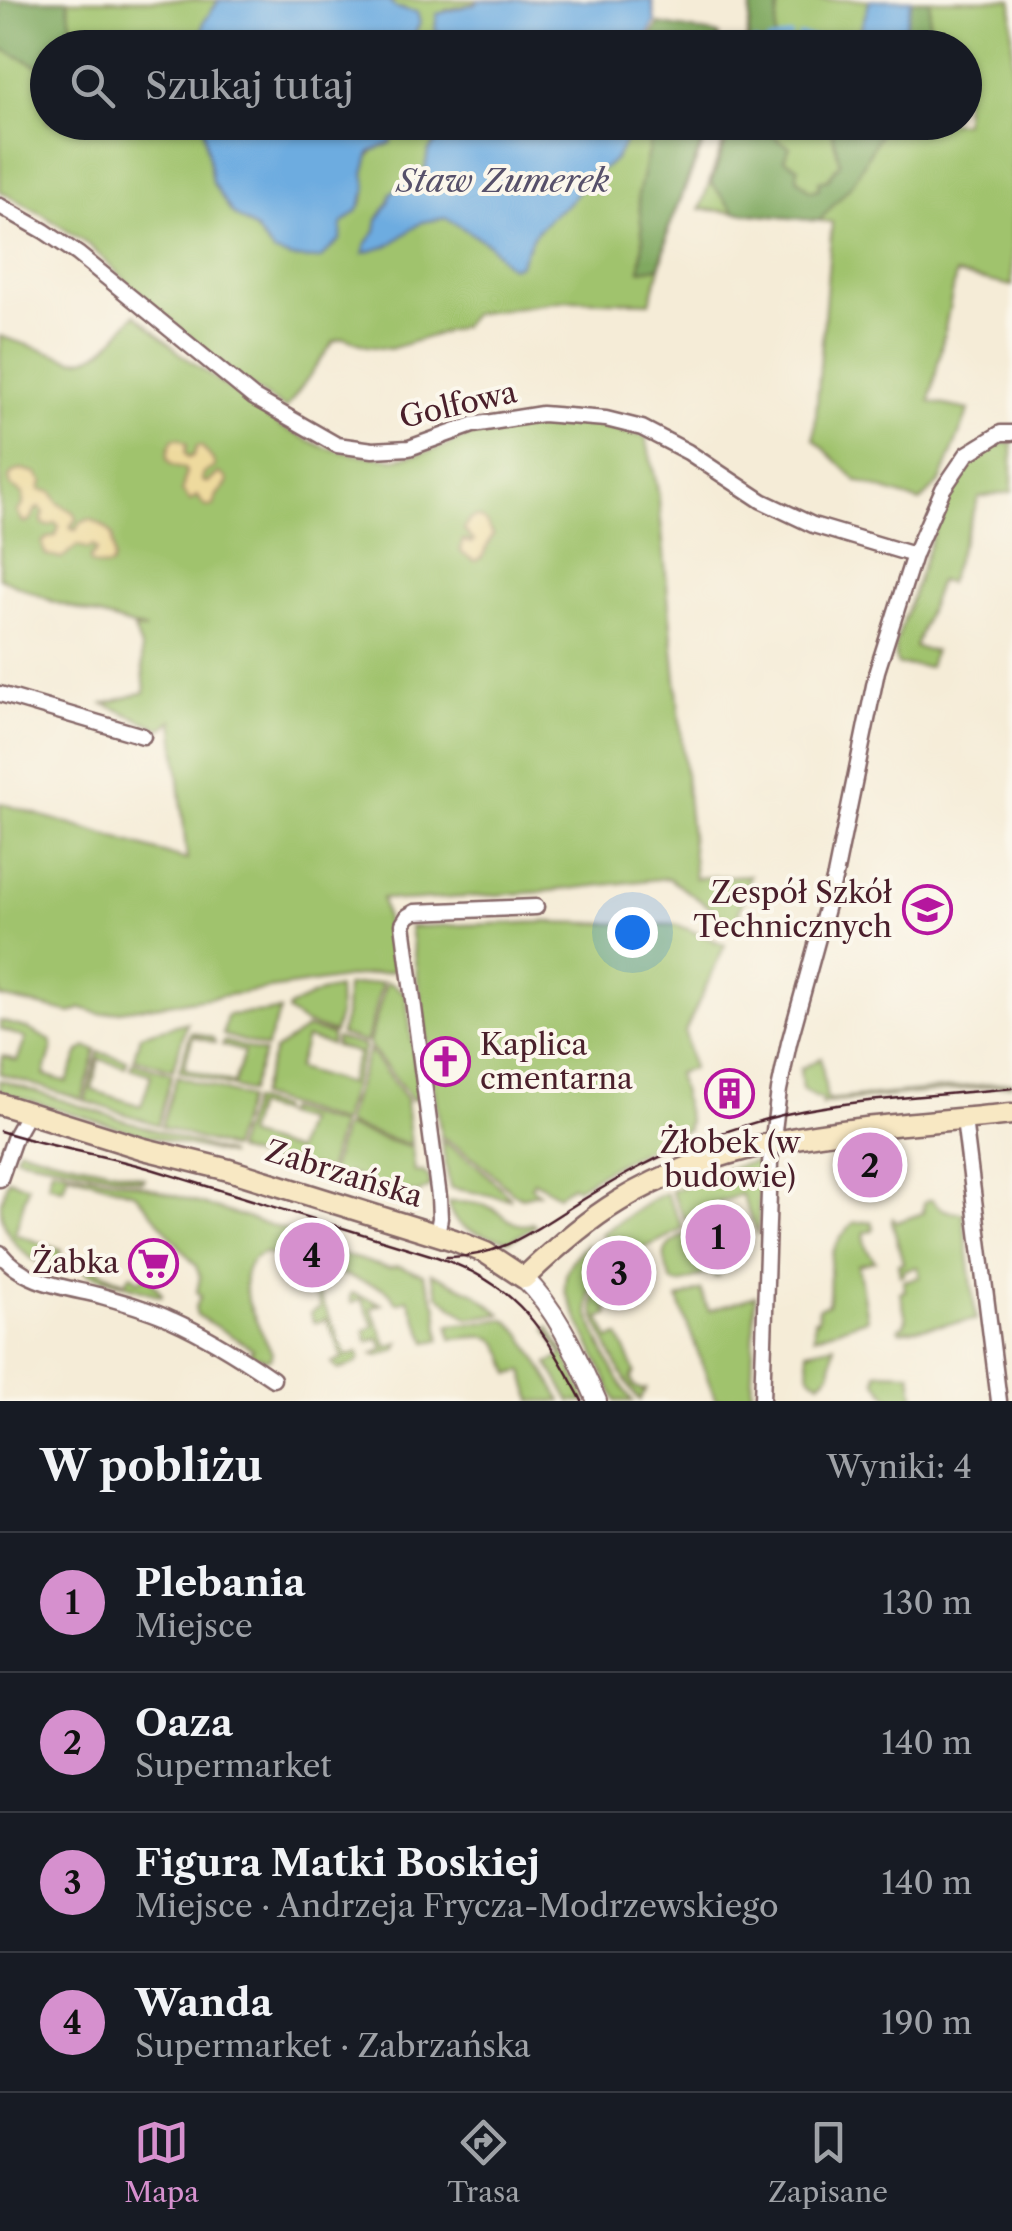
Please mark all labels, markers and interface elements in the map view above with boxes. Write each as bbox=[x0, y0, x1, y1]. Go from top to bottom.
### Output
search box bbox=[30, 30, 982, 140]
icon: search bbox=[65, 58, 120, 113]
text: Szukaj tutaj bbox=[145, 62, 354, 109]
water label: Staw Zumerek bbox=[395, 161, 610, 200]
street label: Golfowa bbox=[396, 373, 520, 436]
place label: Zespół Szkół Technicznych bbox=[694, 874, 892, 945]
school or university icon: Zespół Szkół Technicznych bbox=[901, 884, 953, 936]
your location bbox=[607, 907, 658, 958]
place label: Kaplica cmentarna bbox=[480, 1026, 633, 1097]
church icon: Kaplica cmentarna bbox=[419, 1036, 471, 1088]
building icon: Żłobek (w budowie) bbox=[704, 1068, 756, 1120]
place label: Żłobek (w budowie) bbox=[660, 1124, 801, 1195]
pin: 2 bbox=[838, 1128, 902, 1202]
street label: Zabrzańska bbox=[261, 1132, 427, 1215]
pin: 1 bbox=[686, 1200, 750, 1274]
pin: 4 bbox=[280, 1218, 344, 1292]
pin: 3 bbox=[586, 1236, 652, 1310]
supermarket icon: Żabka bbox=[128, 1237, 180, 1289]
place label: Żabka bbox=[32, 1244, 119, 1281]
text: W pobliżu bbox=[40, 1440, 263, 1492]
text: Wyniki: 4 bbox=[827, 1447, 972, 1486]
text: Plebania bbox=[135, 1559, 306, 1606]
text: 1 bbox=[65, 1583, 80, 1622]
text: 130 m bbox=[882, 1583, 972, 1622]
text: Miejsce bbox=[135, 1606, 253, 1645]
text: Oaza bbox=[135, 1699, 233, 1746]
text: 2 bbox=[63, 1723, 82, 1762]
text: 140 m bbox=[881, 1723, 972, 1762]
text: Supermarket bbox=[135, 1746, 332, 1785]
text: Figura Matki Boskiej bbox=[135, 1839, 540, 1886]
text: 3 bbox=[63, 1863, 82, 1902]
text: 140 m bbox=[881, 1863, 972, 1902]
text: Miejsce · Andrzeja Frycza-Modrzewskiego bbox=[135, 1886, 779, 1925]
text: Wanda bbox=[135, 1979, 273, 2026]
text: 4 bbox=[63, 2003, 82, 2042]
text: 190 m bbox=[881, 2003, 972, 2042]
text: Supermarket · Zabrzańska bbox=[135, 2026, 531, 2065]
tab: Mapa bbox=[124, 2115, 199, 2209]
tab: Trasa bbox=[447, 2115, 520, 2209]
tab: Zapisane bbox=[768, 2115, 888, 2209]

